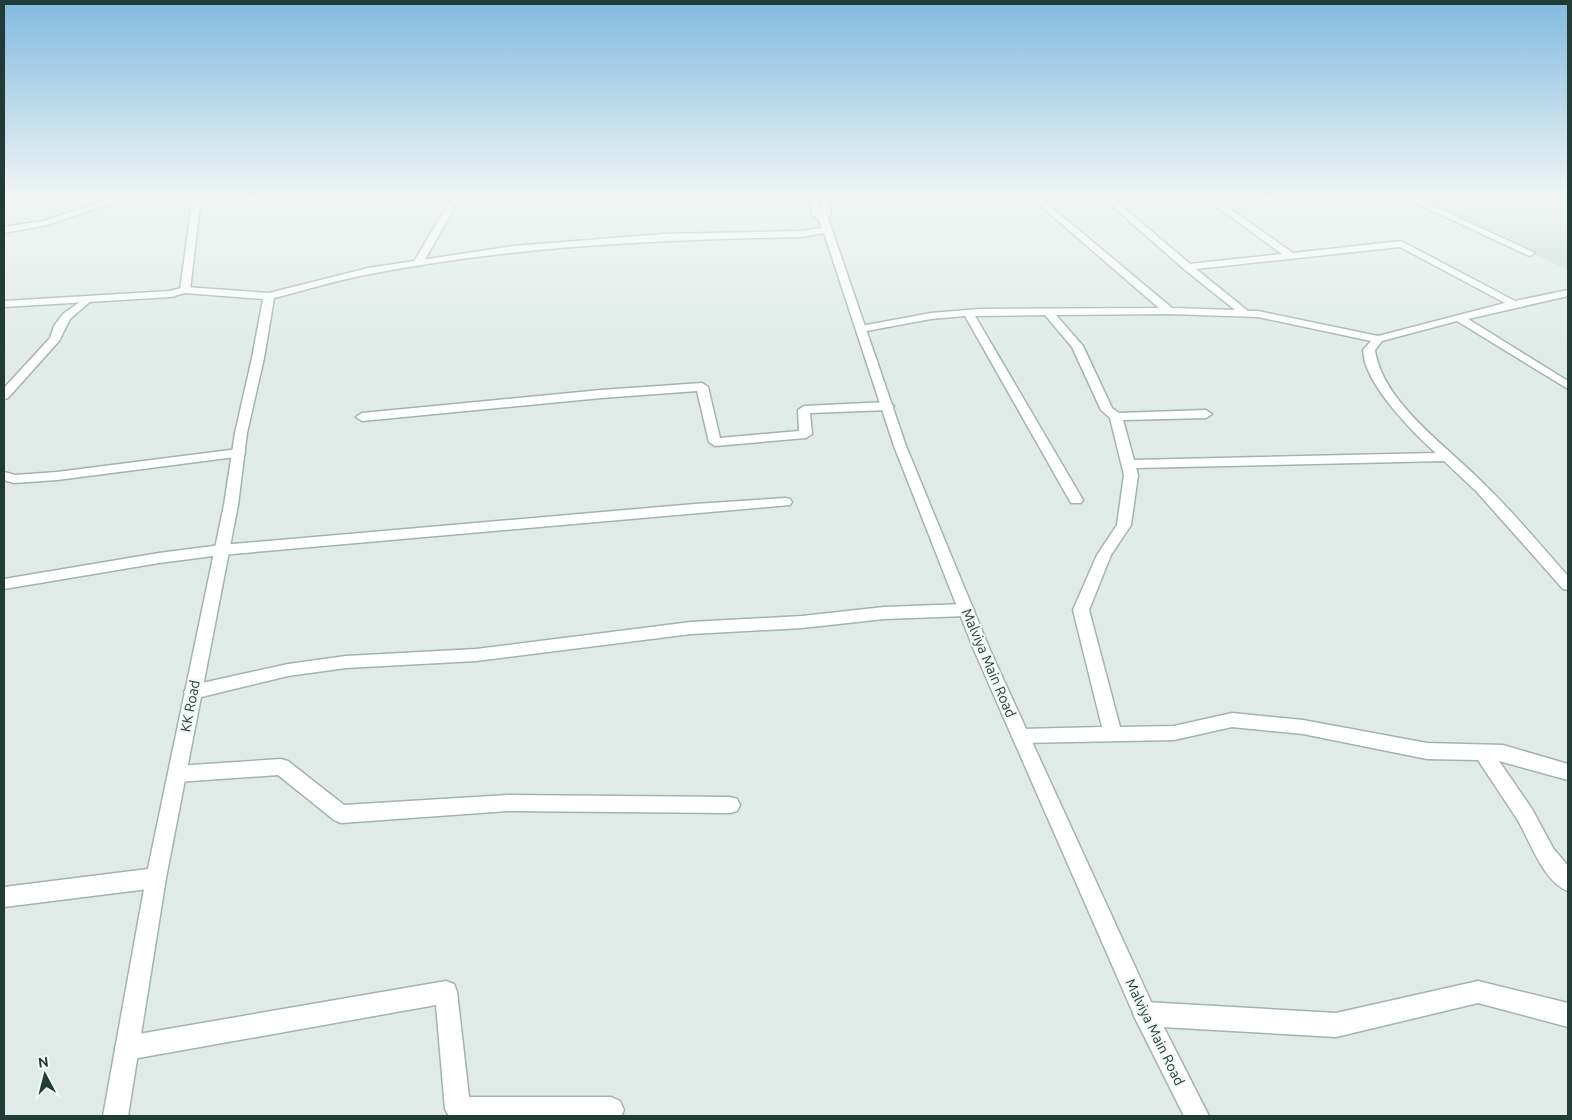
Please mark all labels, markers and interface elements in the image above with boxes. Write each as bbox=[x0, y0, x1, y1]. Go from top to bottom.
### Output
street label: Malviya Main Road bbox=[959, 606, 1019, 720]
street label: KK Road bbox=[177, 679, 203, 733]
street label: Malviya Main Road bbox=[1122, 976, 1188, 1088]
north arrow bbox=[20, 1050, 70, 1100]
text: N bbox=[37, 1054, 50, 1071]

